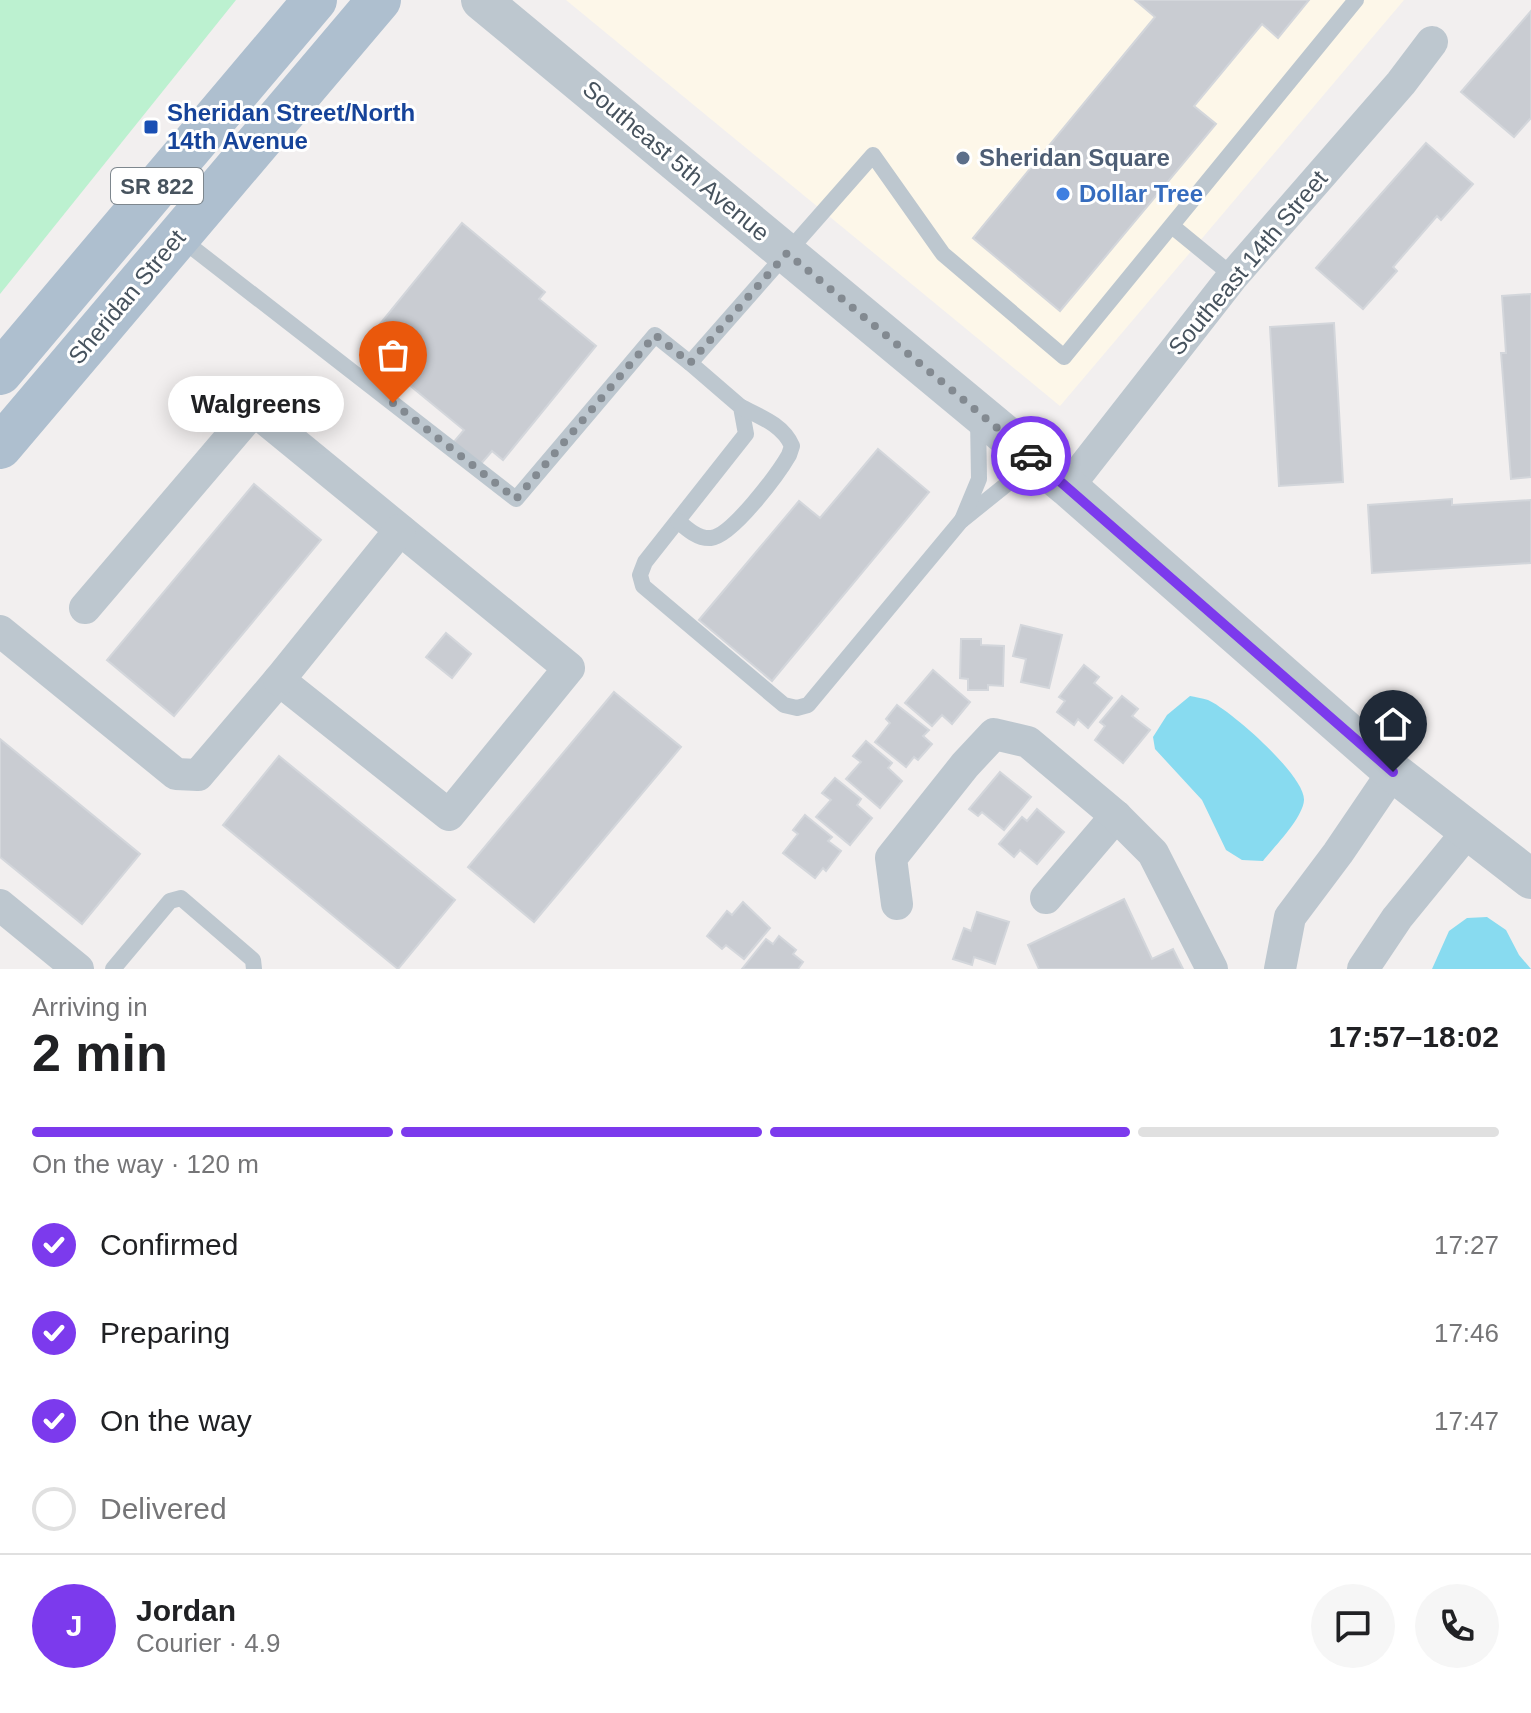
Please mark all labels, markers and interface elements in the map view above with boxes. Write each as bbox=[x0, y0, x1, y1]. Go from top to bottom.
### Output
street label: Southeast 5th Avenue bbox=[578, 75, 775, 246]
place label: Sheridan Street/North 14th Avenue bbox=[167, 99, 415, 154]
marker: Sheridan Street/North 14th Avenue bbox=[142, 118, 160, 136]
place label: Sheridan Square bbox=[979, 144, 1170, 171]
marker: Sheridan Square bbox=[954, 149, 972, 167]
street label: Southeast 14th Street bbox=[1163, 165, 1333, 360]
road number: SR 822 bbox=[111, 168, 203, 204]
place label: Dollar Tree bbox=[1079, 180, 1203, 207]
marker: Dollar Tree bbox=[1054, 185, 1072, 203]
street label: Sheridan Street bbox=[63, 224, 191, 369]
pin bbox=[359, 321, 427, 403]
icon: bag bbox=[371, 333, 415, 377]
callout: Walgreens bbox=[169, 375, 345, 431]
text: Walgreens bbox=[191, 389, 321, 419]
courier bbox=[991, 416, 1071, 496]
icon: car bbox=[1009, 434, 1053, 478]
pin bbox=[1359, 690, 1427, 772]
icon: home bbox=[1371, 702, 1415, 746]
text: Arriving in bbox=[32, 992, 148, 1022]
text: 17:57–18:02 bbox=[1329, 1020, 1499, 1053]
text: 2 min bbox=[32, 1024, 168, 1082]
text: On the way · 120 m bbox=[32, 1149, 259, 1179]
icon: check bbox=[32, 1223, 76, 1267]
text: Confirmed bbox=[100, 1228, 238, 1261]
text: 17:27 bbox=[1434, 1230, 1499, 1260]
icon: check bbox=[32, 1311, 76, 1355]
text: Preparing bbox=[100, 1316, 230, 1349]
text: 17:46 bbox=[1434, 1318, 1499, 1348]
icon: check bbox=[32, 1399, 76, 1443]
text: On the way bbox=[100, 1404, 252, 1437]
text: 17:47 bbox=[1434, 1406, 1499, 1436]
text: Delivered bbox=[100, 1492, 227, 1525]
button: chat bbox=[1311, 1584, 1395, 1668]
button: phone bbox=[1415, 1584, 1499, 1668]
text: Jordan bbox=[136, 1594, 236, 1627]
text: J bbox=[66, 1609, 82, 1642]
text: Courier · 4.9 bbox=[136, 1628, 281, 1658]

